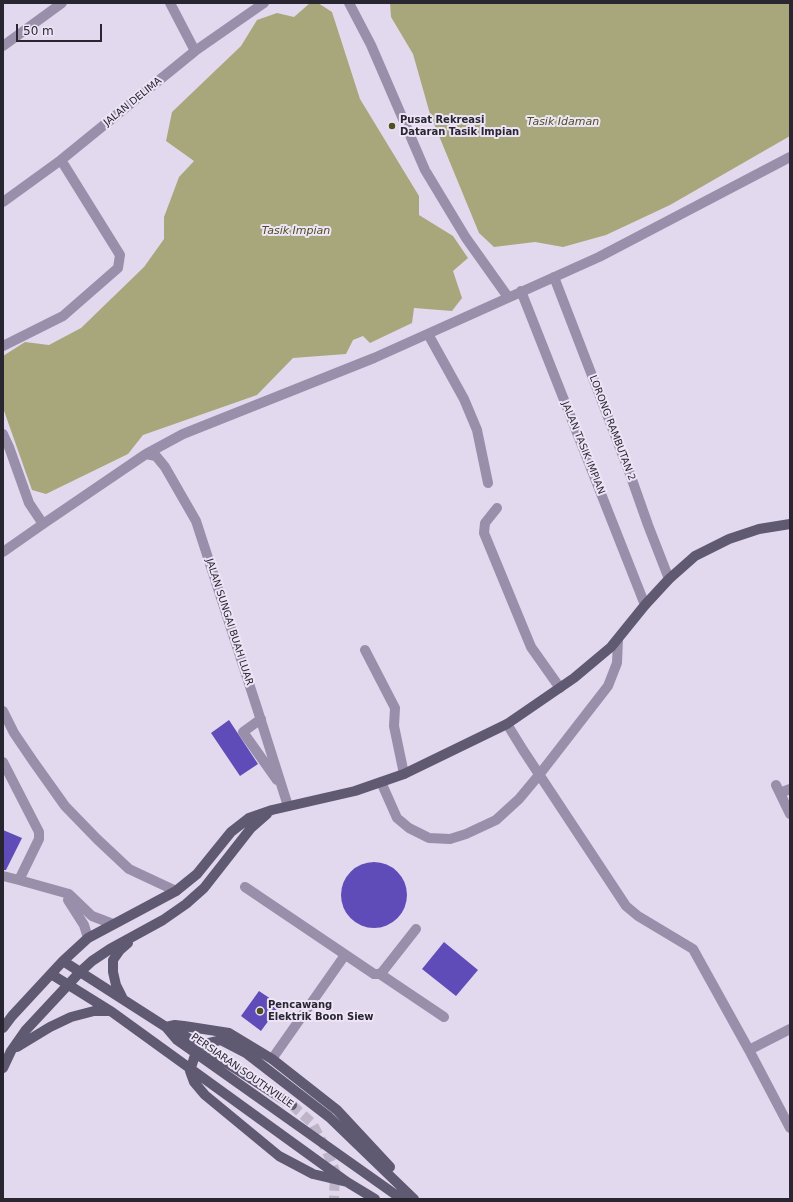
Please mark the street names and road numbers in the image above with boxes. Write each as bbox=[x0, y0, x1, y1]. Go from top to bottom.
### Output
street label: JALAN DELIMA bbox=[102, 75, 164, 129]
street label: LORONG RAMBUTAN 2 bbox=[586, 374, 638, 482]
street label: JALAN TASIK IMPIAN bbox=[559, 400, 607, 496]
street label: JALAN SUNGAI BUAH LUAR bbox=[203, 557, 255, 687]
street label: PERSIARAN SOUTHVILLE bbox=[189, 1031, 295, 1111]

